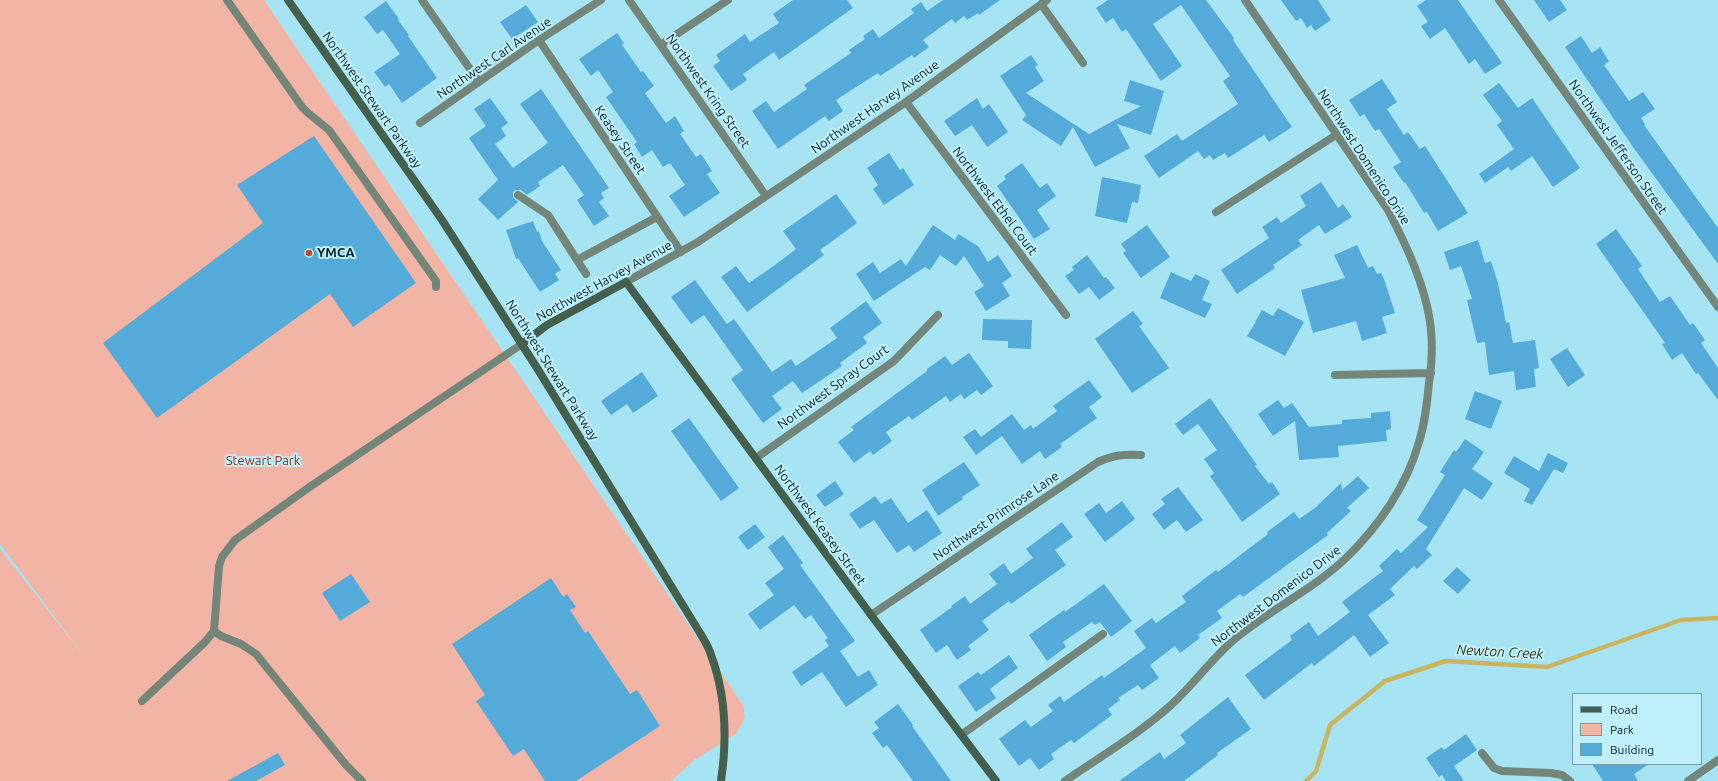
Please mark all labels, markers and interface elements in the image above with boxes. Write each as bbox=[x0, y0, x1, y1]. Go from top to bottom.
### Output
street label: Northwest Carl Avenue bbox=[434, 14, 554, 102]
street label: Northwest Stewart Parkway bbox=[319, 29, 425, 171]
street label: Northwest Kring Street bbox=[663, 31, 753, 151]
street label: Northwest Harvey Avenue bbox=[808, 57, 942, 157]
street label: Northwest Jefferson Street bbox=[1565, 77, 1671, 217]
street label: Northwest Domenico Drive bbox=[1314, 86, 1414, 228]
street label: Keasey Street bbox=[591, 102, 649, 178]
street label: Northwest Ethel Court bbox=[949, 144, 1041, 258]
street label: Northwest Harvey Avenue bbox=[533, 237, 675, 325]
place label: YMCA bbox=[317, 245, 355, 261]
marker: YMCA bbox=[304, 248, 314, 258]
street label: Northwest Stewart Parkway bbox=[502, 297, 602, 443]
street label: Northwest Spray Court bbox=[774, 341, 892, 433]
park label: Stewart Park bbox=[226, 453, 300, 469]
street label: Northwest Keasey Street bbox=[771, 462, 869, 588]
street label: Northwest Primrose Lane bbox=[930, 468, 1062, 564]
street label: Northwest Domenico Drive bbox=[1208, 542, 1344, 650]
water label: Newton Creek bbox=[1456, 641, 1544, 663]
legend bbox=[1572, 693, 1702, 765]
text: Road bbox=[1610, 703, 1638, 716]
text: Park bbox=[1610, 723, 1634, 736]
text: Building bbox=[1610, 743, 1654, 756]

